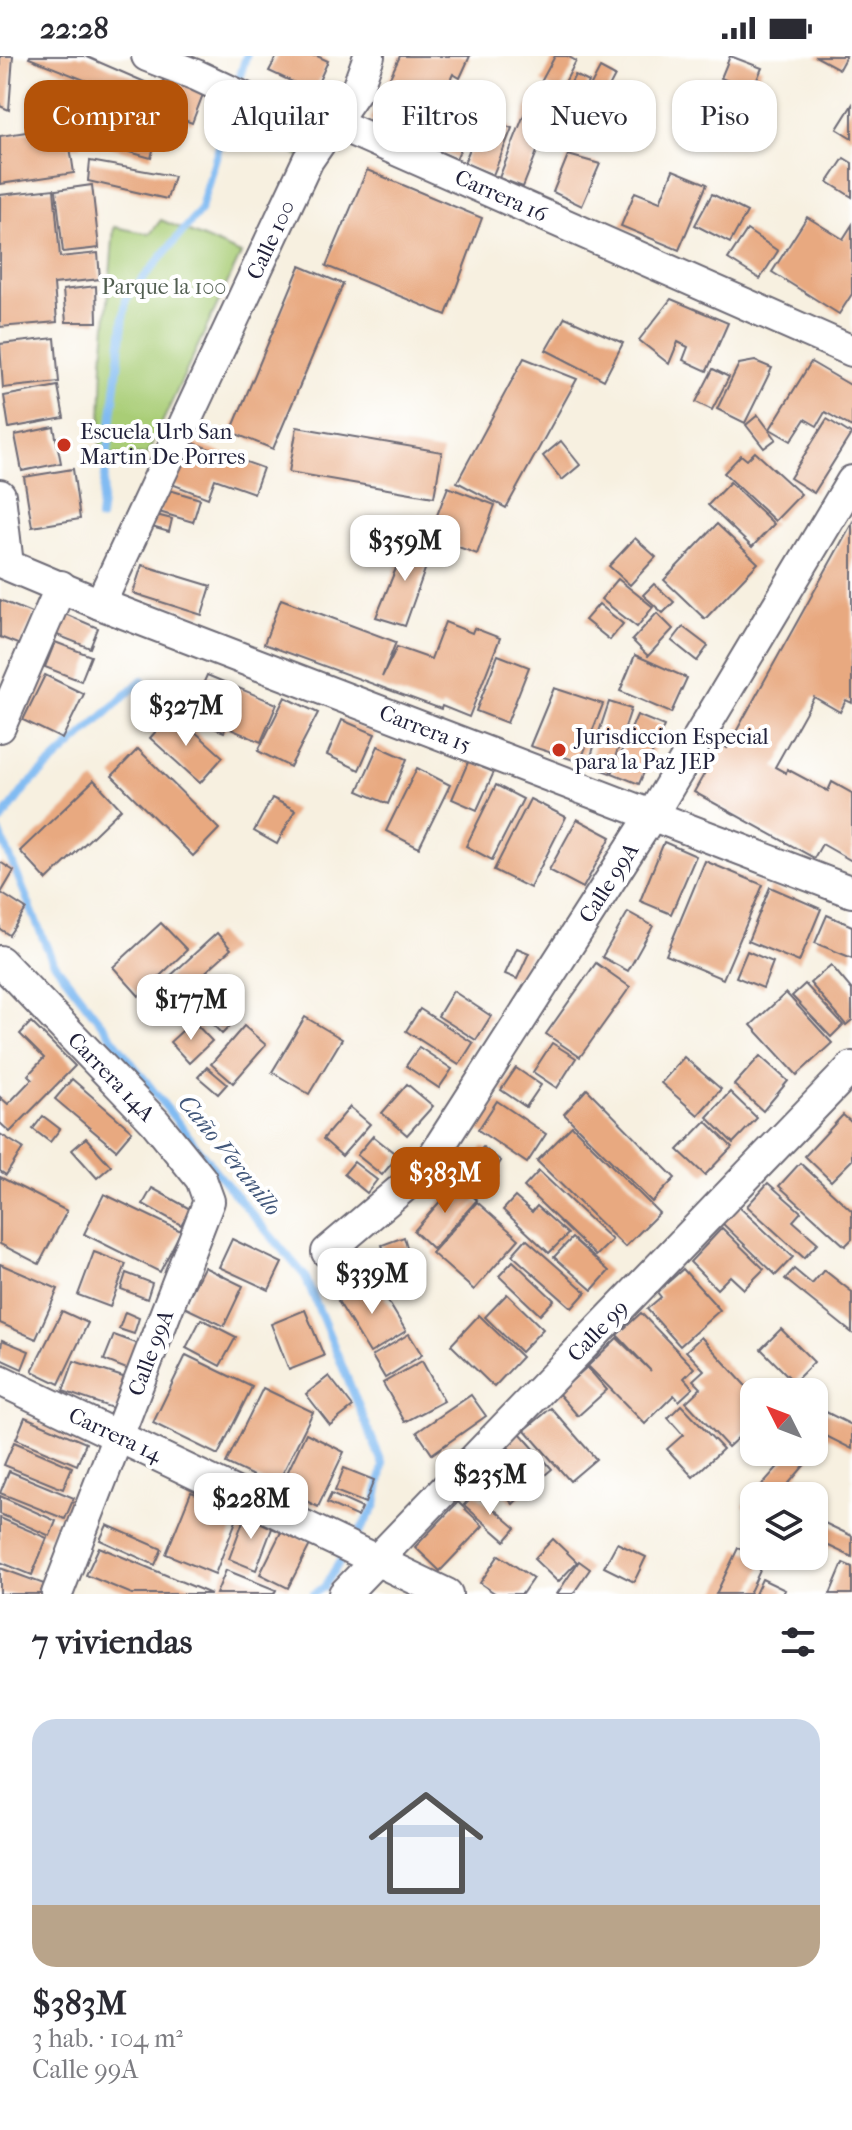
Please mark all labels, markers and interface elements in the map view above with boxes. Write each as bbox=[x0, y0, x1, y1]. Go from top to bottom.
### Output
text: 22:28 bbox=[40, 11, 109, 46]
chip: Comprar bbox=[24, 80, 188, 152]
chip: Alquilar bbox=[204, 80, 357, 152]
chip: Filtros bbox=[373, 80, 506, 152]
chip: Nuevo bbox=[522, 80, 656, 152]
chip: Piso bbox=[672, 80, 777, 152]
street label: Carrera 16 bbox=[451, 164, 551, 228]
street label: Calle 100 bbox=[241, 196, 301, 284]
park label: Parque la 100 bbox=[102, 274, 226, 300]
place label: Escuela Urb San Martin De Porres bbox=[80, 419, 245, 470]
marker: Escuela Urb San Martin De Porres bbox=[55, 436, 73, 454]
pin: $359M bbox=[349, 515, 461, 583]
text: $359M bbox=[368, 525, 442, 556]
pin: $327M bbox=[130, 680, 242, 748]
text: $327M bbox=[149, 690, 223, 721]
street label: Carrera 15 bbox=[376, 700, 474, 758]
place label: Jurisdiccion Especial para la Paz JEP bbox=[573, 724, 769, 775]
marker: Jurisdiccion Especial para la Paz JEP bbox=[550, 741, 568, 759]
street label: Calle 99A bbox=[574, 838, 645, 928]
pin: $177M bbox=[135, 974, 247, 1042]
text: $177M bbox=[155, 984, 227, 1015]
street label: Carrera 14A bbox=[62, 1027, 160, 1127]
water label: Caño Veranillo bbox=[173, 1089, 287, 1221]
pin: $383M bbox=[389, 1147, 501, 1215]
text: $383M bbox=[409, 1157, 481, 1188]
pin: $339M bbox=[316, 1248, 428, 1316]
text: $339M bbox=[335, 1258, 409, 1289]
street label: Calle 99 bbox=[562, 1295, 634, 1367]
street label: Calle 99A bbox=[123, 1306, 180, 1400]
north arrow bbox=[740, 1378, 828, 1466]
map controls bbox=[740, 1378, 828, 1570]
street label: Carrera 14 bbox=[64, 1402, 167, 1468]
pin: $235M bbox=[434, 1449, 546, 1517]
text: $235M bbox=[453, 1459, 527, 1490]
pin: $228M bbox=[195, 1473, 307, 1541]
button: layers bbox=[740, 1482, 828, 1570]
text: $228M bbox=[212, 1483, 290, 1514]
icon: filters bbox=[776, 1620, 820, 1664]
text: 7 viviendas bbox=[32, 1622, 192, 1662]
icon: home bbox=[354, 1771, 498, 1915]
text: $383M bbox=[32, 1983, 127, 2023]
text: 3 hab. · 104 m² bbox=[32, 2023, 183, 2054]
text: Calle 99A bbox=[32, 2054, 138, 2085]

